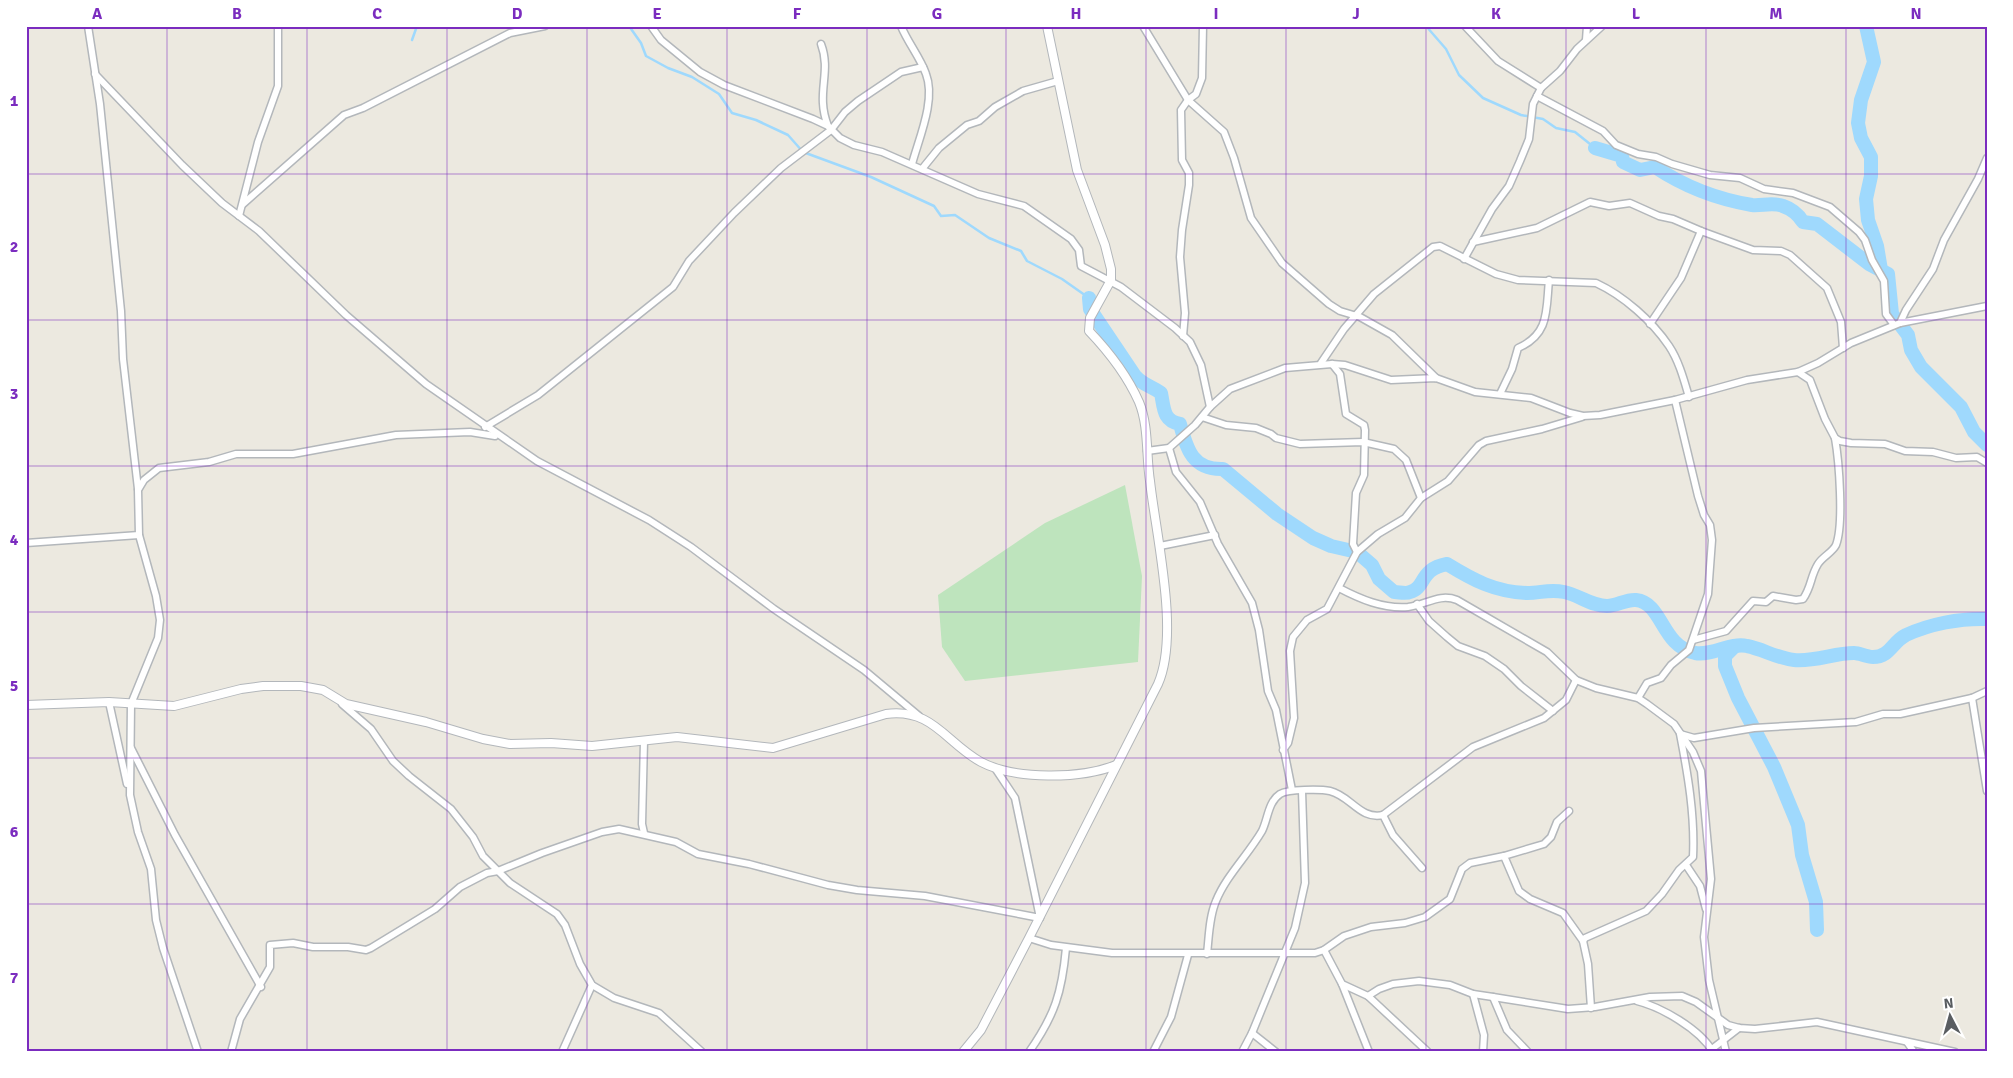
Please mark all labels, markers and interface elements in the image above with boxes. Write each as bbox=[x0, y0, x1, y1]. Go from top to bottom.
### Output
text: A bbox=[92, 4, 103, 24]
text: B bbox=[232, 4, 242, 24]
text: C bbox=[372, 4, 382, 24]
text: D bbox=[512, 4, 523, 24]
text: E bbox=[652, 4, 662, 24]
text: F bbox=[793, 4, 802, 24]
text: G bbox=[932, 4, 942, 24]
text: H bbox=[1071, 4, 1081, 24]
text: I bbox=[1213, 4, 1219, 24]
text: J bbox=[1352, 4, 1360, 24]
text: K bbox=[1491, 4, 1501, 24]
text: L bbox=[1632, 4, 1641, 24]
text: M bbox=[1769, 4, 1783, 24]
text: N bbox=[1910, 4, 1922, 24]
text: 1 bbox=[10, 91, 19, 111]
text: 2 bbox=[10, 237, 18, 257]
text: 3 bbox=[10, 384, 18, 404]
text: 4 bbox=[10, 530, 19, 550]
text: 5 bbox=[10, 676, 18, 696]
text: 6 bbox=[10, 822, 19, 842]
text: 7 bbox=[10, 968, 19, 988]
north arrow bbox=[1926, 990, 1976, 1040]
text: N bbox=[1943, 995, 1954, 1013]

